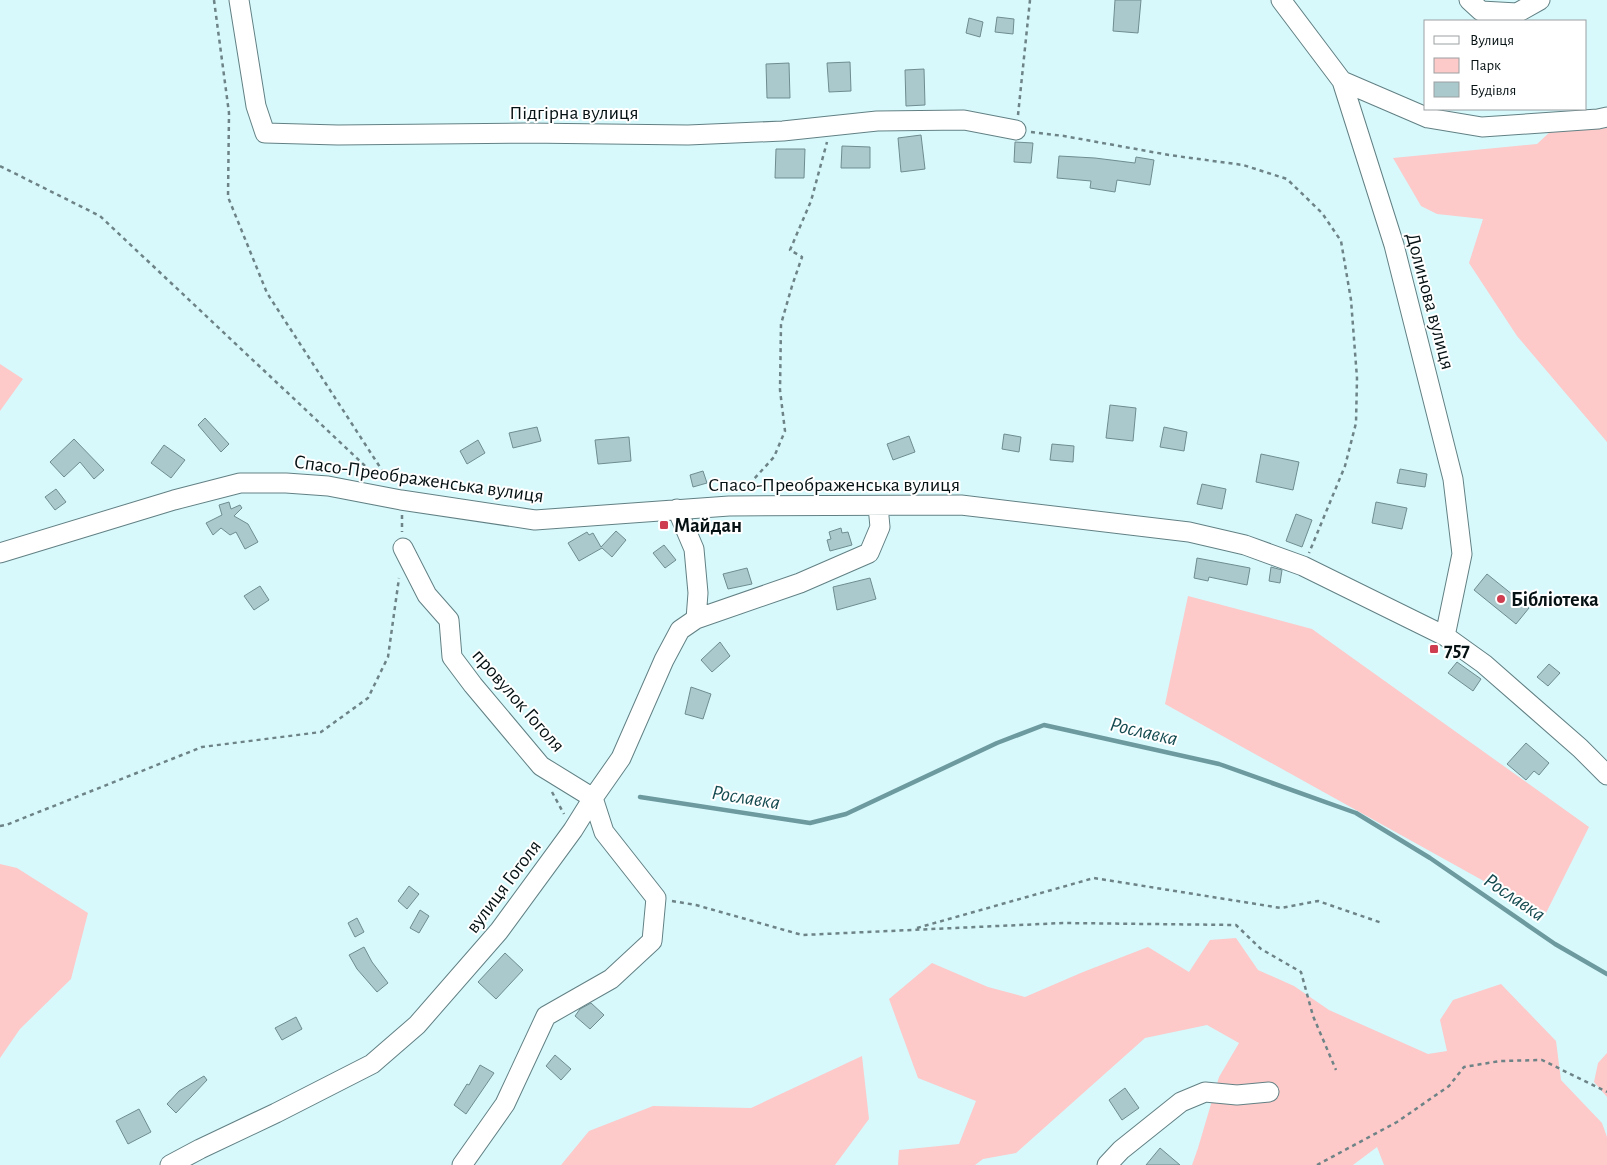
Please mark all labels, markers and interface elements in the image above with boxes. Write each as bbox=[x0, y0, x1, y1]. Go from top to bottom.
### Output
legend bbox=[1424, 20, 1587, 110]
text: Вулиця bbox=[1470, 33, 1514, 48]
text: Парк bbox=[1470, 58, 1501, 73]
text: Будівля bbox=[1470, 83, 1516, 98]
street label: Підгірна вулиця bbox=[509, 103, 639, 123]
street label: Долинова вулиця bbox=[1402, 231, 1458, 372]
street label: Спасо-Преображенська вулиця bbox=[293, 452, 545, 506]
street label: Спасо-Преображенська вулиця bbox=[708, 475, 960, 495]
place label: Майдан bbox=[674, 516, 742, 536]
marker: Майдан bbox=[658, 519, 670, 531]
place label: Бібліотека bbox=[1511, 590, 1599, 610]
marker: Бібліотека bbox=[1495, 593, 1507, 605]
place label: 757 bbox=[1444, 640, 1470, 660]
marker: 757 bbox=[1428, 643, 1440, 655]
street label: провулок Гоголя bbox=[468, 645, 568, 756]
water label: Рославка bbox=[1108, 714, 1180, 749]
water label: Рославка bbox=[710, 782, 782, 813]
street label: вулиця Гоголя bbox=[462, 836, 545, 937]
water label: Рославка bbox=[1480, 869, 1549, 925]

